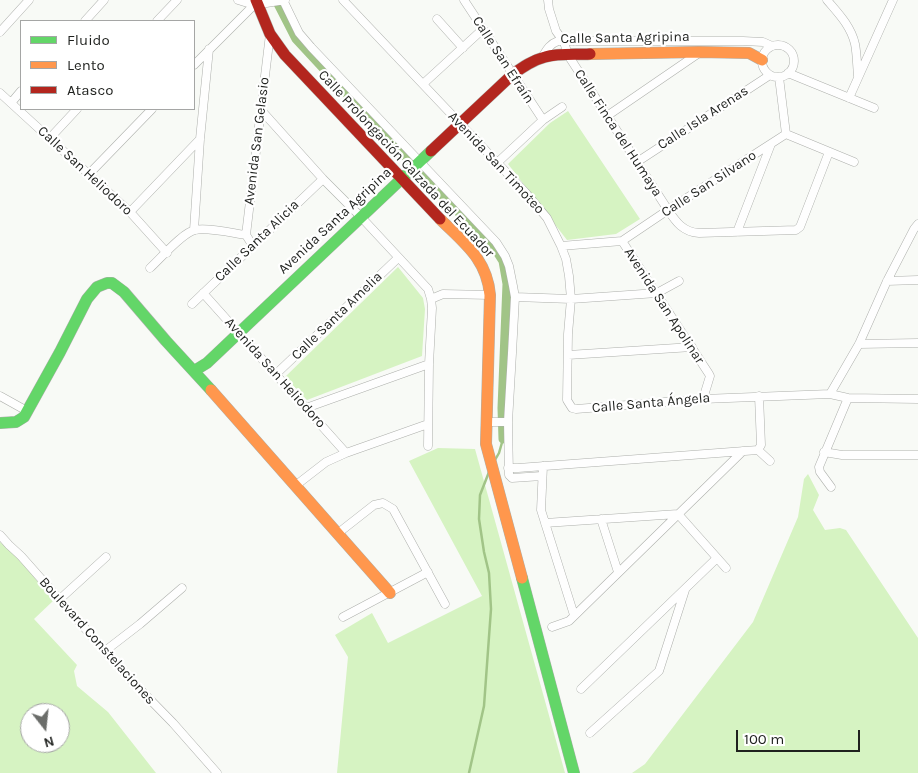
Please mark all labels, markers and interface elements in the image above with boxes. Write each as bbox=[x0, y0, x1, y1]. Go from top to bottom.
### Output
street label: Calle San Efraín bbox=[469, 13, 537, 107]
legend bbox=[20, 20, 195, 110]
street label: Calle Santa Agripina bbox=[560, 28, 690, 48]
text: Fluido bbox=[67, 31, 110, 49]
text: Lento bbox=[67, 56, 105, 74]
street label: Calle Finca del Humaya bbox=[571, 66, 665, 200]
street label: Calle Prolongación Calzada del Ecuador bbox=[314, 67, 498, 261]
street label: Avenida San Gelasio bbox=[241, 76, 273, 206]
text: Atasco bbox=[67, 81, 113, 99]
street label: Calle Isla Arenas bbox=[655, 82, 751, 154]
street label: Avenida San Timoteo bbox=[444, 108, 548, 218]
street label: Calle San Heliodoro bbox=[34, 123, 136, 219]
street label: Calle San Silvano bbox=[658, 147, 760, 221]
street label: Avenida Santa Agripina bbox=[275, 164, 395, 278]
street label: Calle Santa Alicia bbox=[211, 196, 303, 286]
street label: Avenida San Apolinar bbox=[620, 245, 708, 367]
street label: Calle Santa Amelia bbox=[288, 268, 386, 364]
street label: Avenida San Heliodoro bbox=[221, 314, 329, 432]
street label: Calle Santa Ángela bbox=[591, 389, 711, 417]
street label: Boulevard Constelaciones bbox=[35, 574, 159, 708]
north arrow bbox=[20, 703, 70, 753]
scale bar bbox=[738, 720, 862, 752]
text: 100 m bbox=[744, 730, 784, 748]
text: N bbox=[42, 732, 56, 751]

